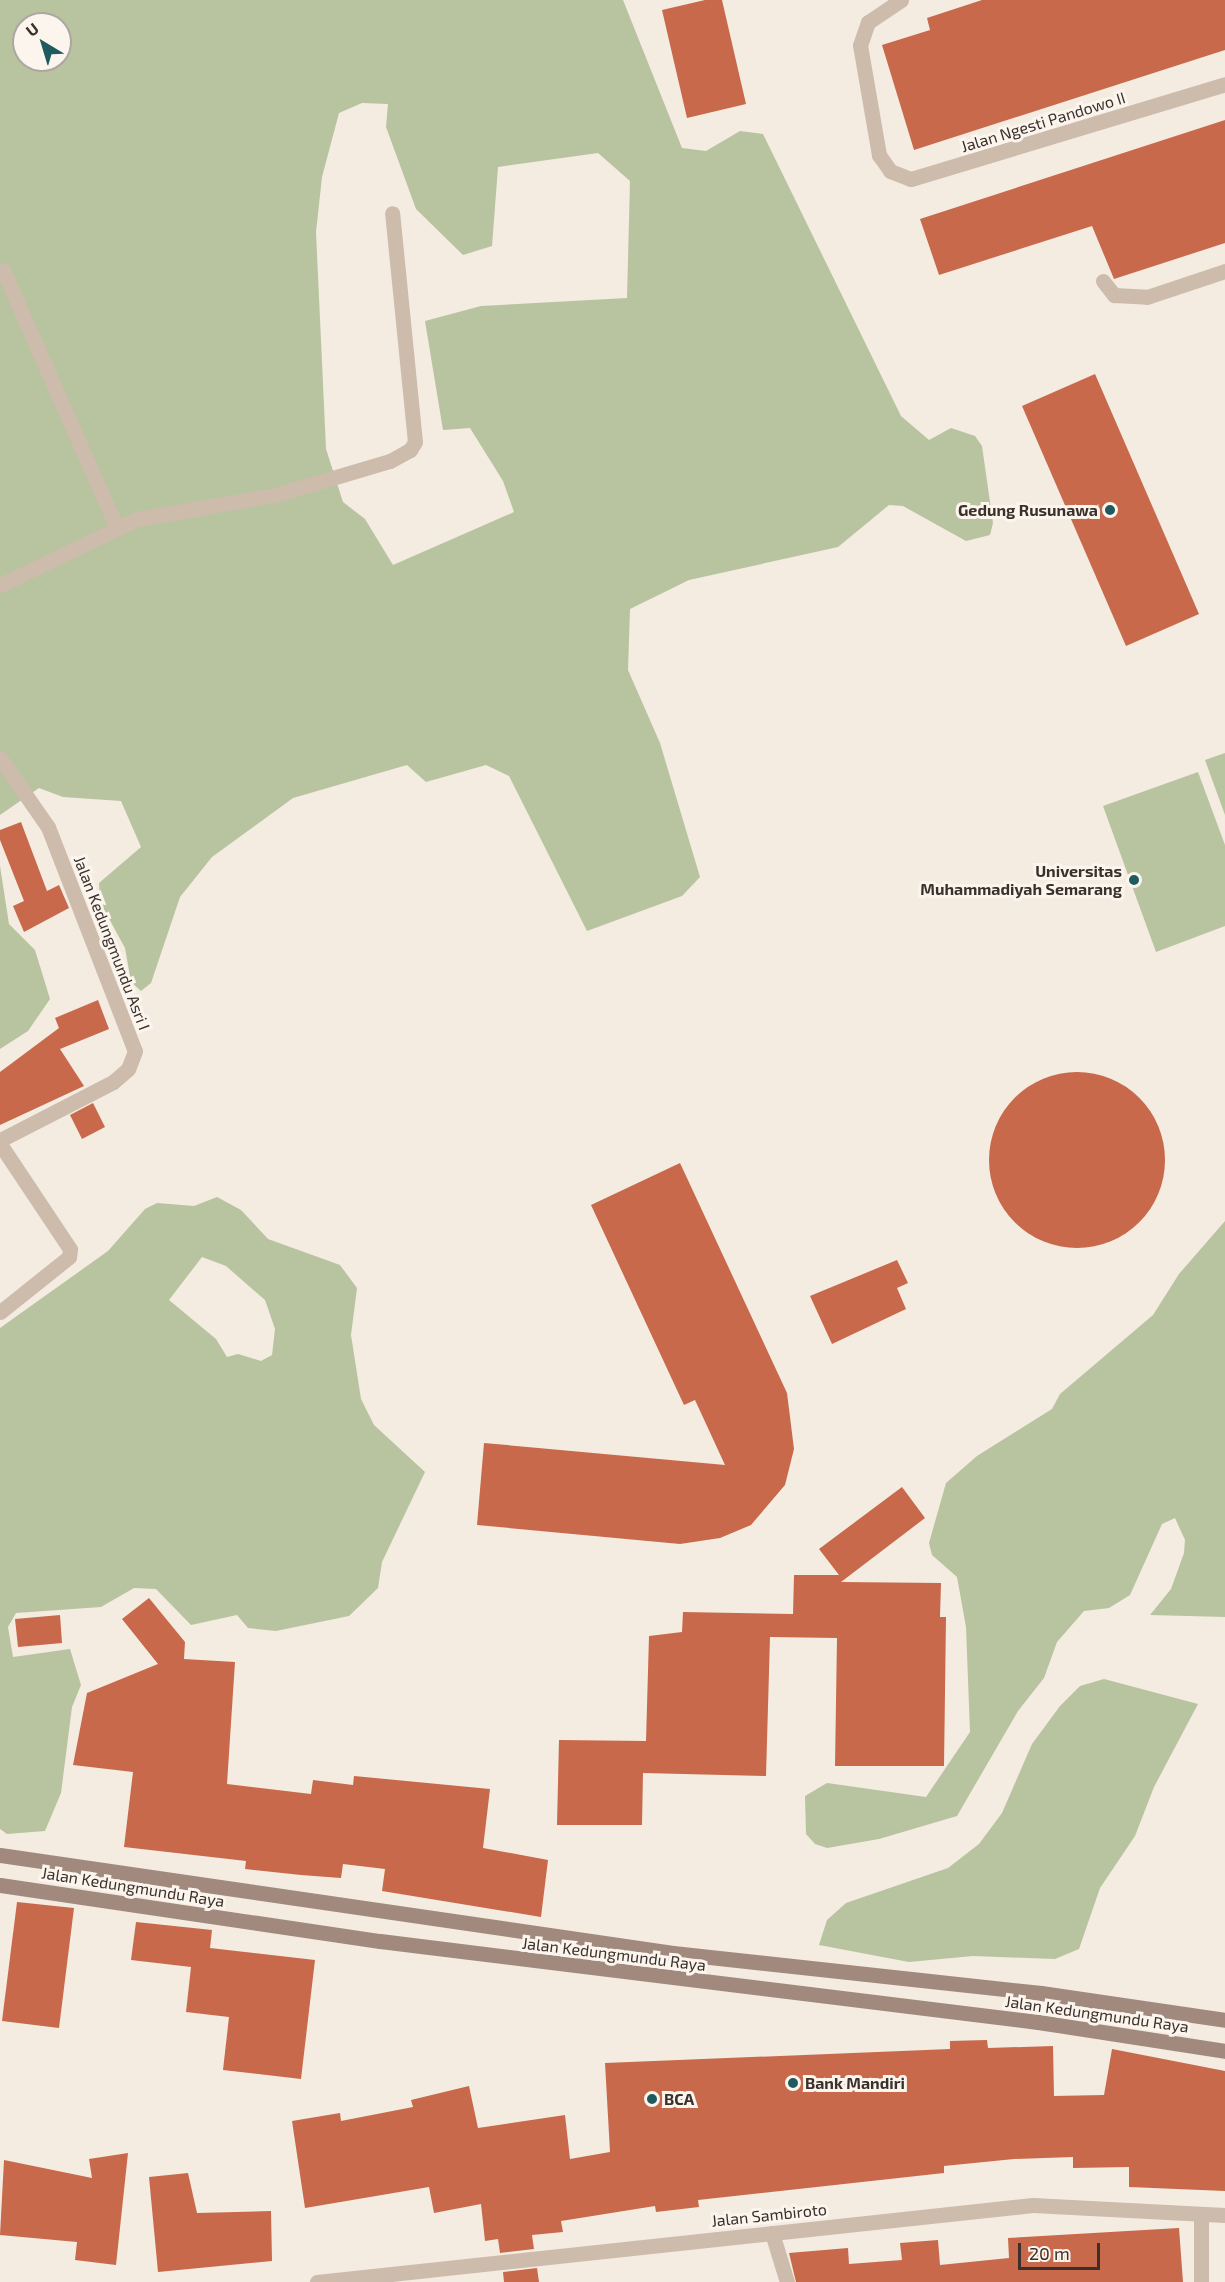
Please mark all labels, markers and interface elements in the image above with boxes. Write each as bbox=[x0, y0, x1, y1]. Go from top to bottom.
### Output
north arrow bbox=[12, 12, 72, 72]
text: U bbox=[22, 18, 42, 40]
street label: Jalan Ngesti Pandowo II bbox=[958, 88, 1128, 156]
place label: Gedung Rusunawa bbox=[958, 500, 1098, 520]
marker: Gedung Rusunawa bbox=[1103, 503, 1117, 517]
street label: Jalan Kedungmundu Asri I bbox=[70, 853, 154, 1033]
place label: Universitas Muhammadiyah Semarang bbox=[920, 861, 1122, 899]
marker: Universitas Muhammadiyah Semarang bbox=[1127, 873, 1141, 887]
street label: Jalan Kedungmundu Raya bbox=[40, 1863, 226, 1911]
street label: Jalan Kedungmundu Raya bbox=[521, 1933, 707, 1975]
street label: Jalan Kedungmundu Raya bbox=[1004, 1992, 1190, 2036]
place label: Bank Mandiri bbox=[805, 2073, 905, 2093]
marker: Bank Mandiri bbox=[786, 2076, 800, 2090]
place label: BCA bbox=[664, 2089, 694, 2109]
marker: BCA bbox=[645, 2092, 659, 2106]
street label: Jalan Sambiroto bbox=[710, 2199, 828, 2231]
scale bar bbox=[1021, 2231, 1104, 2269]
text: 20 m bbox=[1029, 2242, 1070, 2264]

